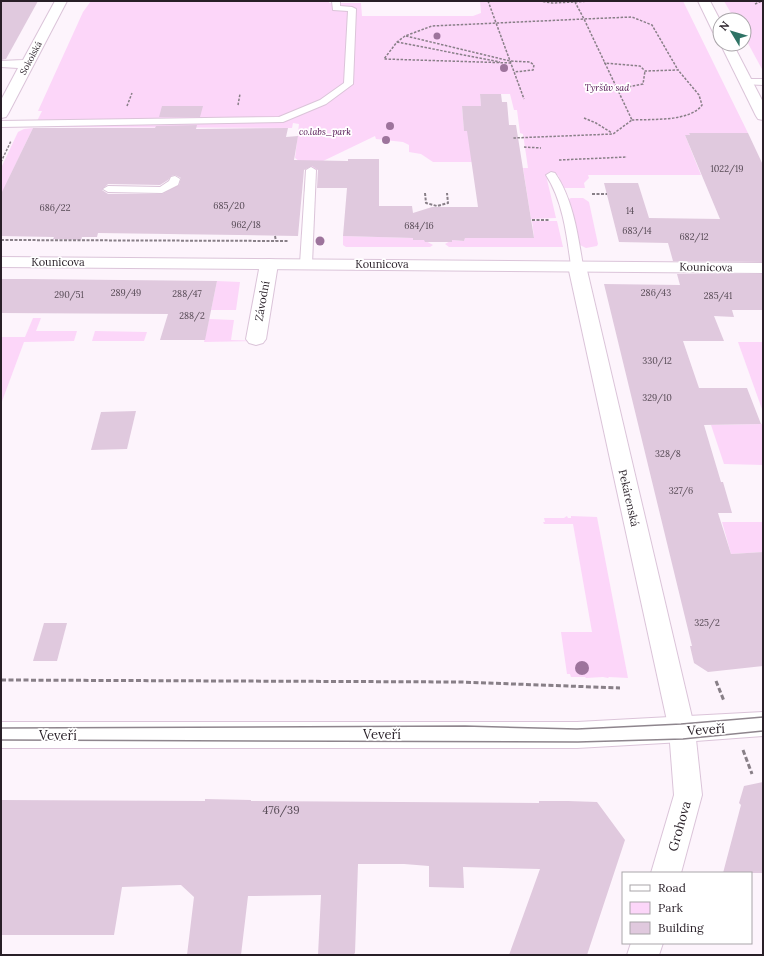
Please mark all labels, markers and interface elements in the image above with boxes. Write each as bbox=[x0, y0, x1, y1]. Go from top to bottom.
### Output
north arrow bbox=[712, 12, 752, 52]
text: N bbox=[716, 18, 733, 34]
street label: Sokolská bbox=[17, 39, 44, 76]
park label: Tyršův sad bbox=[585, 82, 629, 93]
park label: co.labs_park bbox=[299, 126, 351, 137]
house number: 1022/19 bbox=[711, 163, 743, 175]
house number: 685/20 bbox=[213, 200, 245, 212]
house number: 686/22 bbox=[40, 202, 71, 214]
house number: 14 bbox=[626, 205, 634, 216]
house number: 962/18 bbox=[231, 219, 261, 231]
house number: 684/16 bbox=[404, 220, 434, 232]
house number: 683/14 bbox=[622, 225, 652, 237]
house number: 682/12 bbox=[679, 231, 709, 243]
street label: Kounicova bbox=[31, 255, 85, 269]
street label: Kounicova bbox=[355, 257, 409, 271]
street label: Kounicova bbox=[679, 260, 733, 274]
street label: Závodní bbox=[252, 280, 272, 322]
house number: 289/49 bbox=[111, 287, 141, 299]
house number: 286/43 bbox=[641, 287, 671, 299]
house number: 288/47 bbox=[172, 288, 202, 300]
house number: 290/51 bbox=[54, 289, 84, 301]
house number: 285/41 bbox=[704, 290, 732, 302]
house number: 288/2 bbox=[179, 310, 205, 322]
house number: 330/12 bbox=[642, 355, 672, 367]
house number: 329/10 bbox=[642, 392, 672, 404]
house number: 328/8 bbox=[655, 448, 681, 460]
street label: Pekárenská bbox=[616, 468, 642, 528]
house number: 327/6 bbox=[669, 485, 693, 497]
house number: 325/2 bbox=[694, 617, 720, 629]
street label: Veveří bbox=[686, 720, 726, 739]
street label: Veveří bbox=[362, 726, 401, 743]
street label: Veveří bbox=[38, 727, 77, 744]
street label: Grohova bbox=[664, 799, 695, 853]
house number: 476/39 bbox=[262, 803, 300, 818]
legend bbox=[622, 872, 752, 944]
text: Road bbox=[658, 880, 686, 895]
text: Park bbox=[658, 900, 684, 915]
text: Building bbox=[658, 920, 704, 935]

